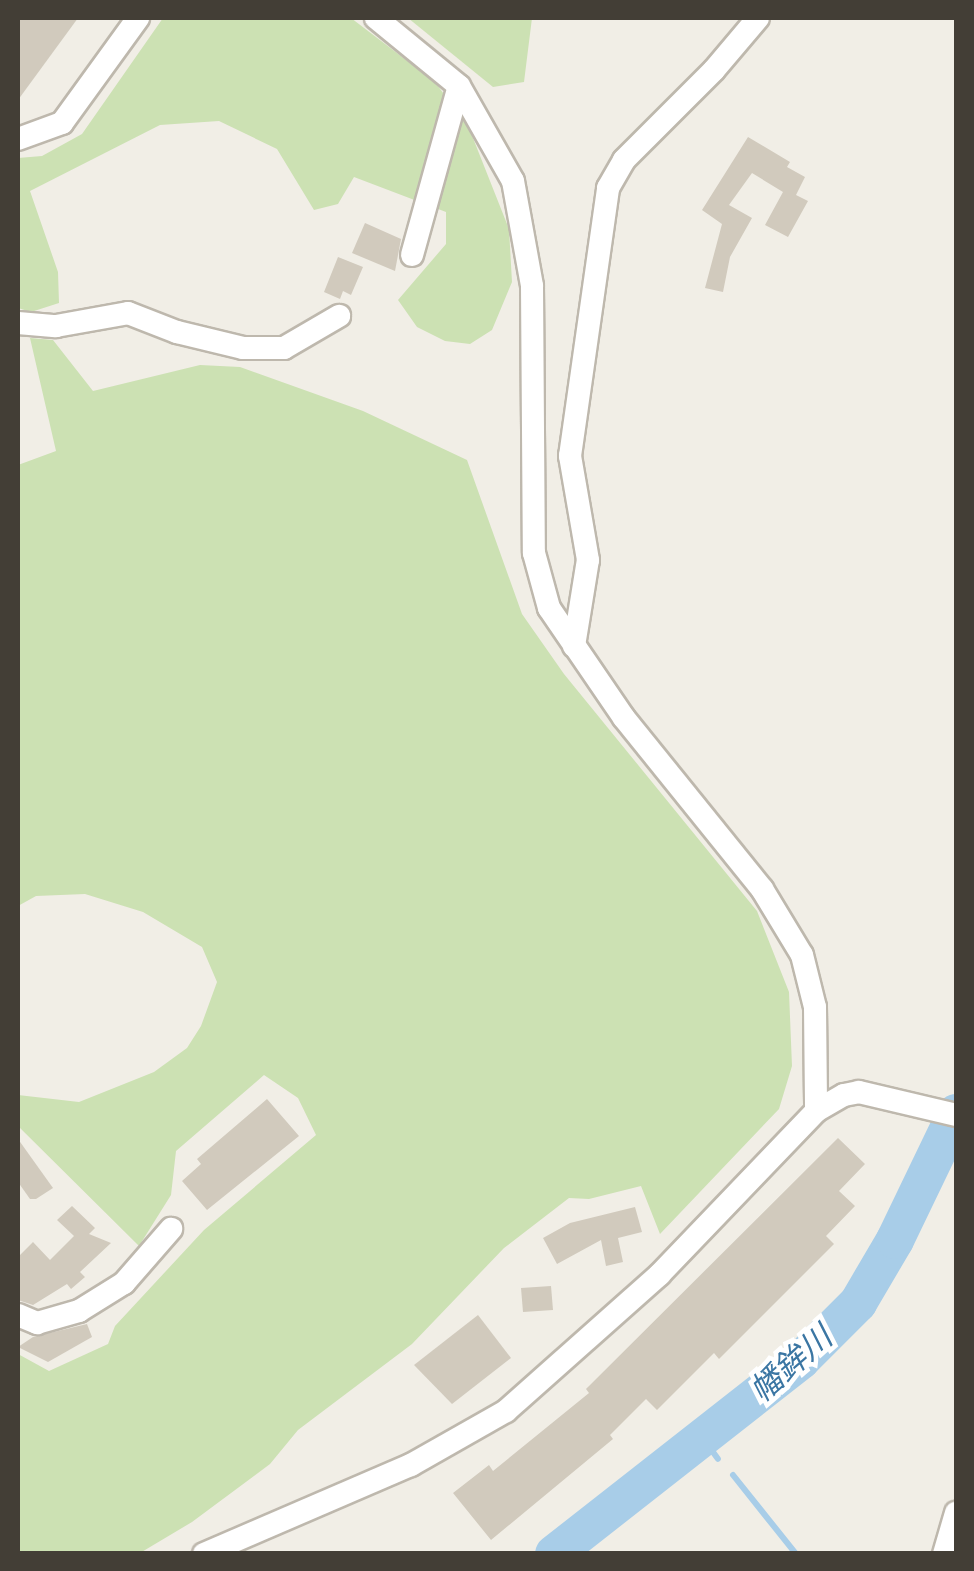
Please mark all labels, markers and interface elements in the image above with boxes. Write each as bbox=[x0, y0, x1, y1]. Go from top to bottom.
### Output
water label: 幡鉾川 bbox=[742, 1318, 840, 1410]

